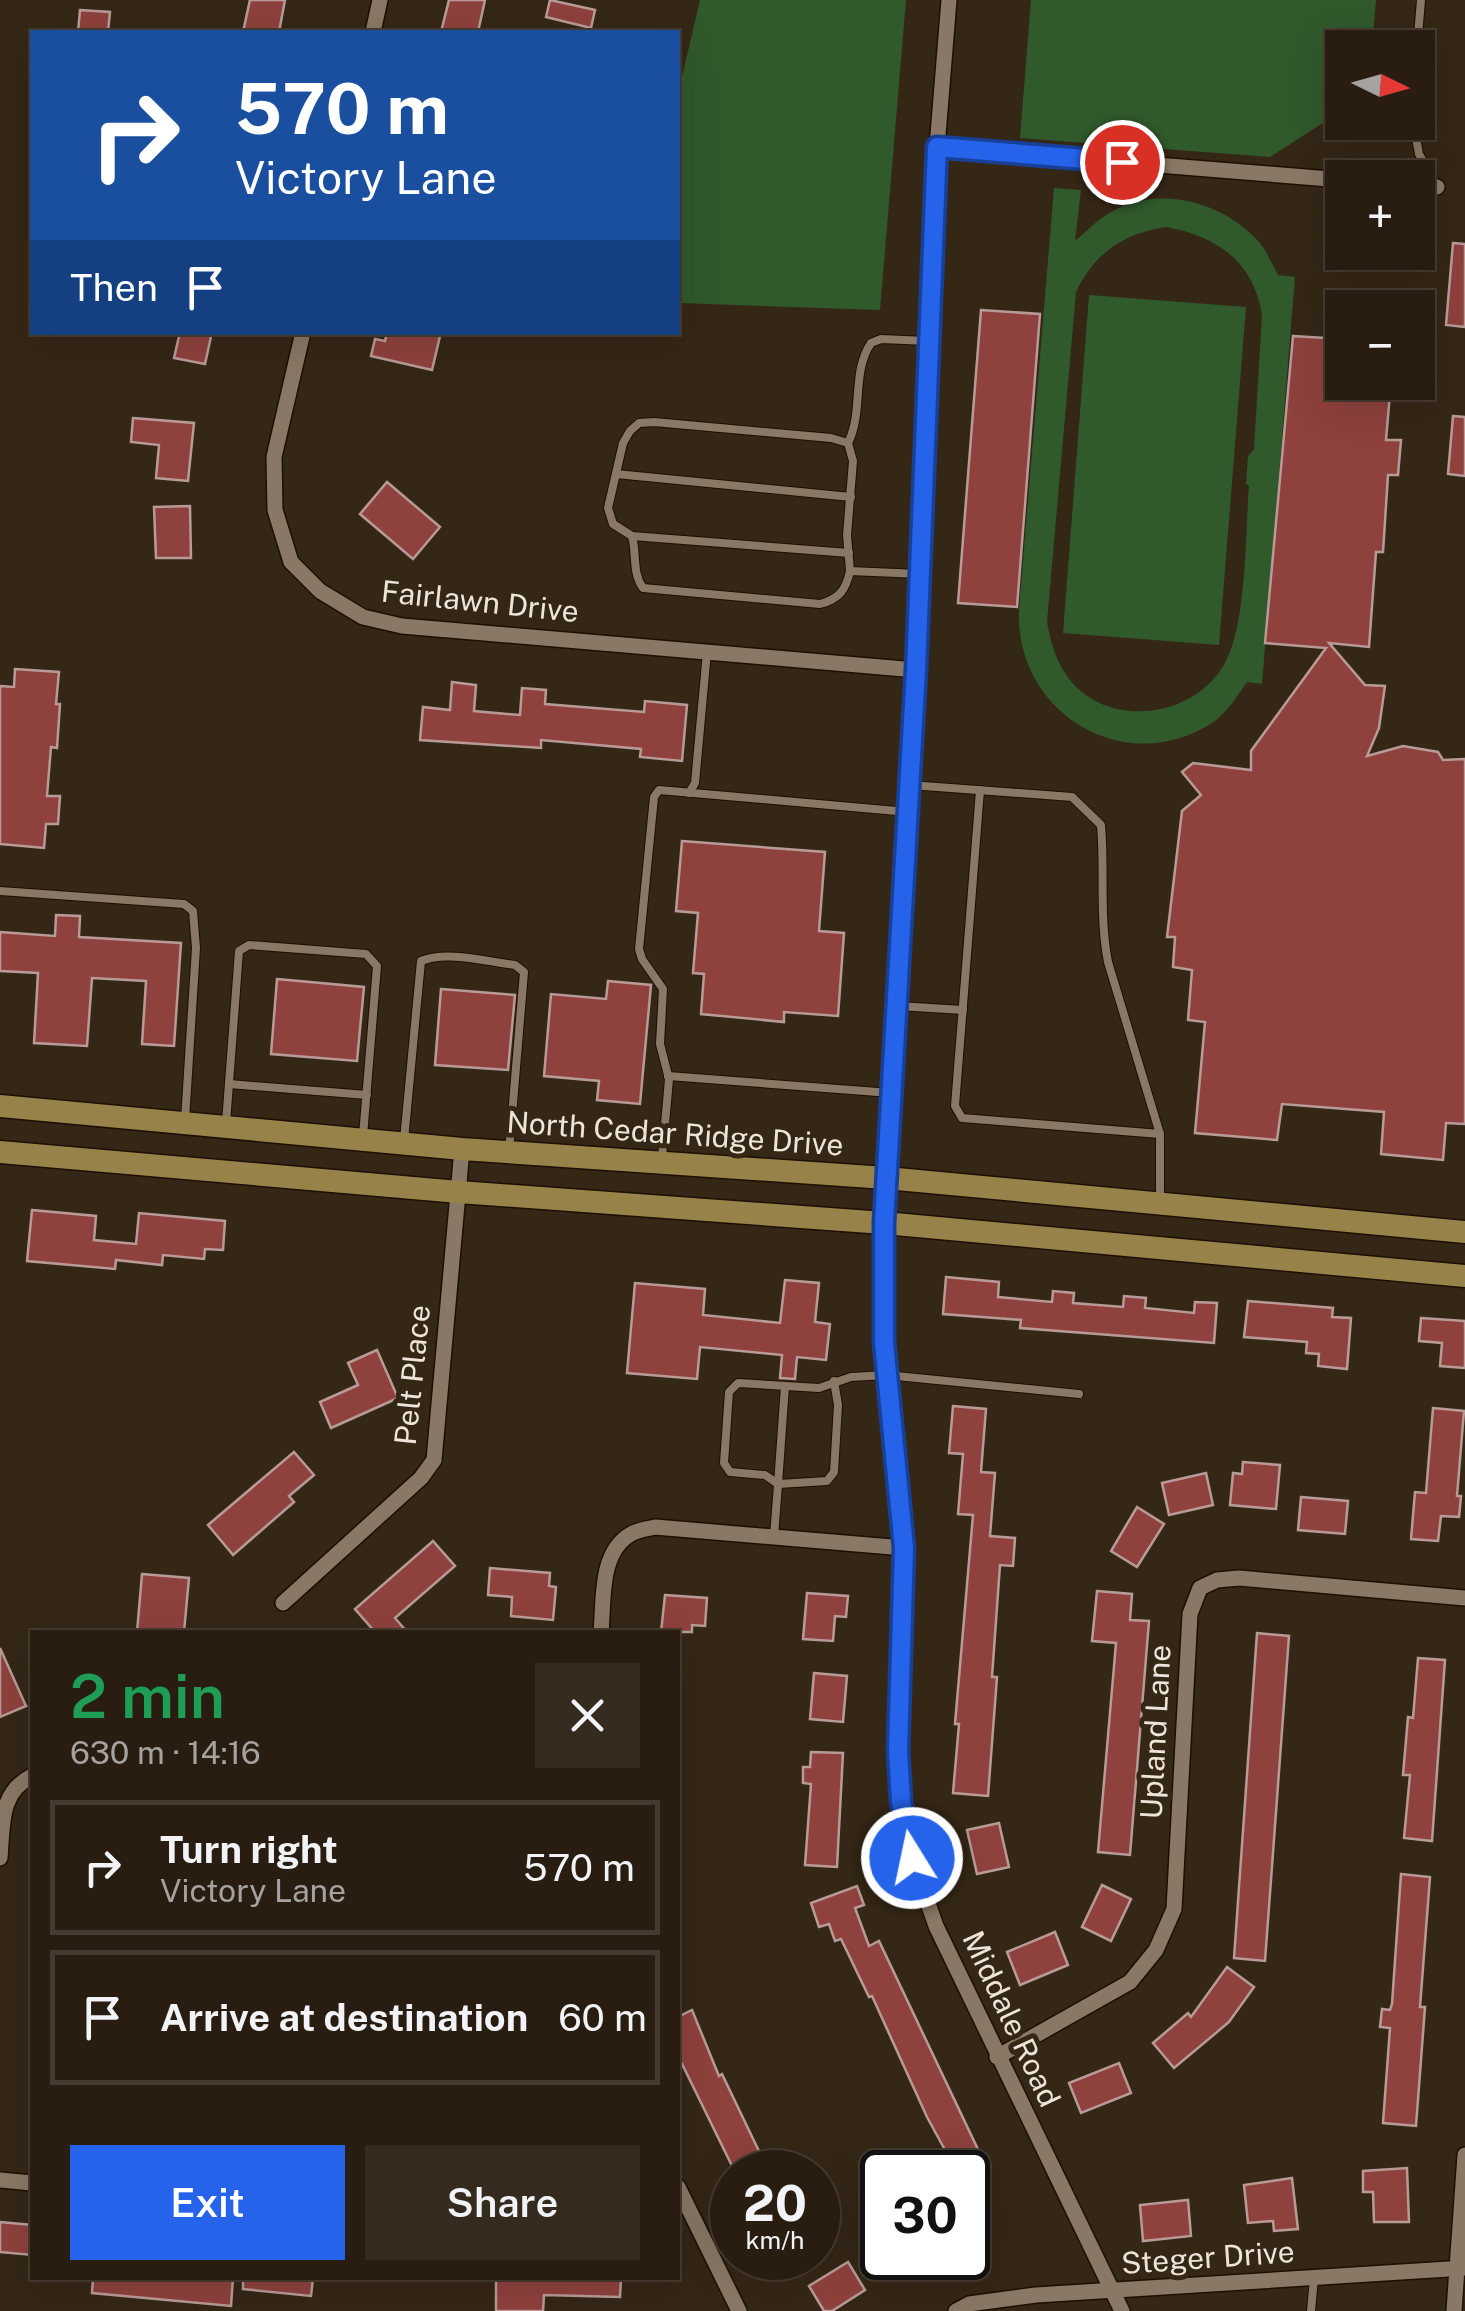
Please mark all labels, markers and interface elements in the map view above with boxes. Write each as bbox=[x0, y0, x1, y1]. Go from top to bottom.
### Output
north arrow bbox=[1325, 30, 1435, 140]
map controls bbox=[1325, 30, 1435, 400]
text: 570 m bbox=[235, 67, 449, 150]
icon: right bbox=[70, 70, 200, 200]
pin bbox=[1080, 120, 1165, 205]
icon: arrive bbox=[1095, 135, 1150, 190]
text: Victory Lane bbox=[235, 151, 497, 204]
button: + bbox=[1325, 160, 1435, 270]
icon: arrive bbox=[178, 260, 233, 315]
text: Then bbox=[70, 265, 158, 310]
button: − bbox=[1325, 290, 1435, 400]
street label: Fairlawn Drive bbox=[380, 573, 581, 629]
street label: North Cedar Ridge Drive bbox=[505, 1103, 845, 1163]
street label: Pelt Place bbox=[387, 1303, 437, 1447]
street label: Upland Lane bbox=[1132, 1644, 1178, 1820]
text: 2 min bbox=[70, 1661, 225, 1732]
button: close bbox=[535, 1663, 640, 1768]
text: 630 m · 14:16 bbox=[70, 1734, 261, 1771]
position arrow bbox=[860, 1806, 964, 1910]
text: Turn right bbox=[160, 1827, 338, 1872]
icon: right bbox=[75, 1840, 130, 1895]
text: 570 m bbox=[523, 1845, 635, 1890]
text: Victory Lane bbox=[160, 1872, 346, 1909]
street label: Middale Road bbox=[955, 1925, 1068, 2112]
icon: arrive bbox=[75, 1990, 130, 2045]
text: Arrive at destination bbox=[160, 1995, 528, 2040]
text: 60 m bbox=[558, 1995, 647, 2040]
button: Exit bbox=[70, 2145, 345, 2260]
button: Share bbox=[365, 2145, 640, 2260]
speed limit sign: 30 bbox=[860, 2150, 990, 2280]
text: 20 bbox=[743, 2173, 807, 2232]
text: km/h bbox=[746, 2225, 804, 2255]
street label: Steger Drive bbox=[1120, 2233, 1296, 2281]

